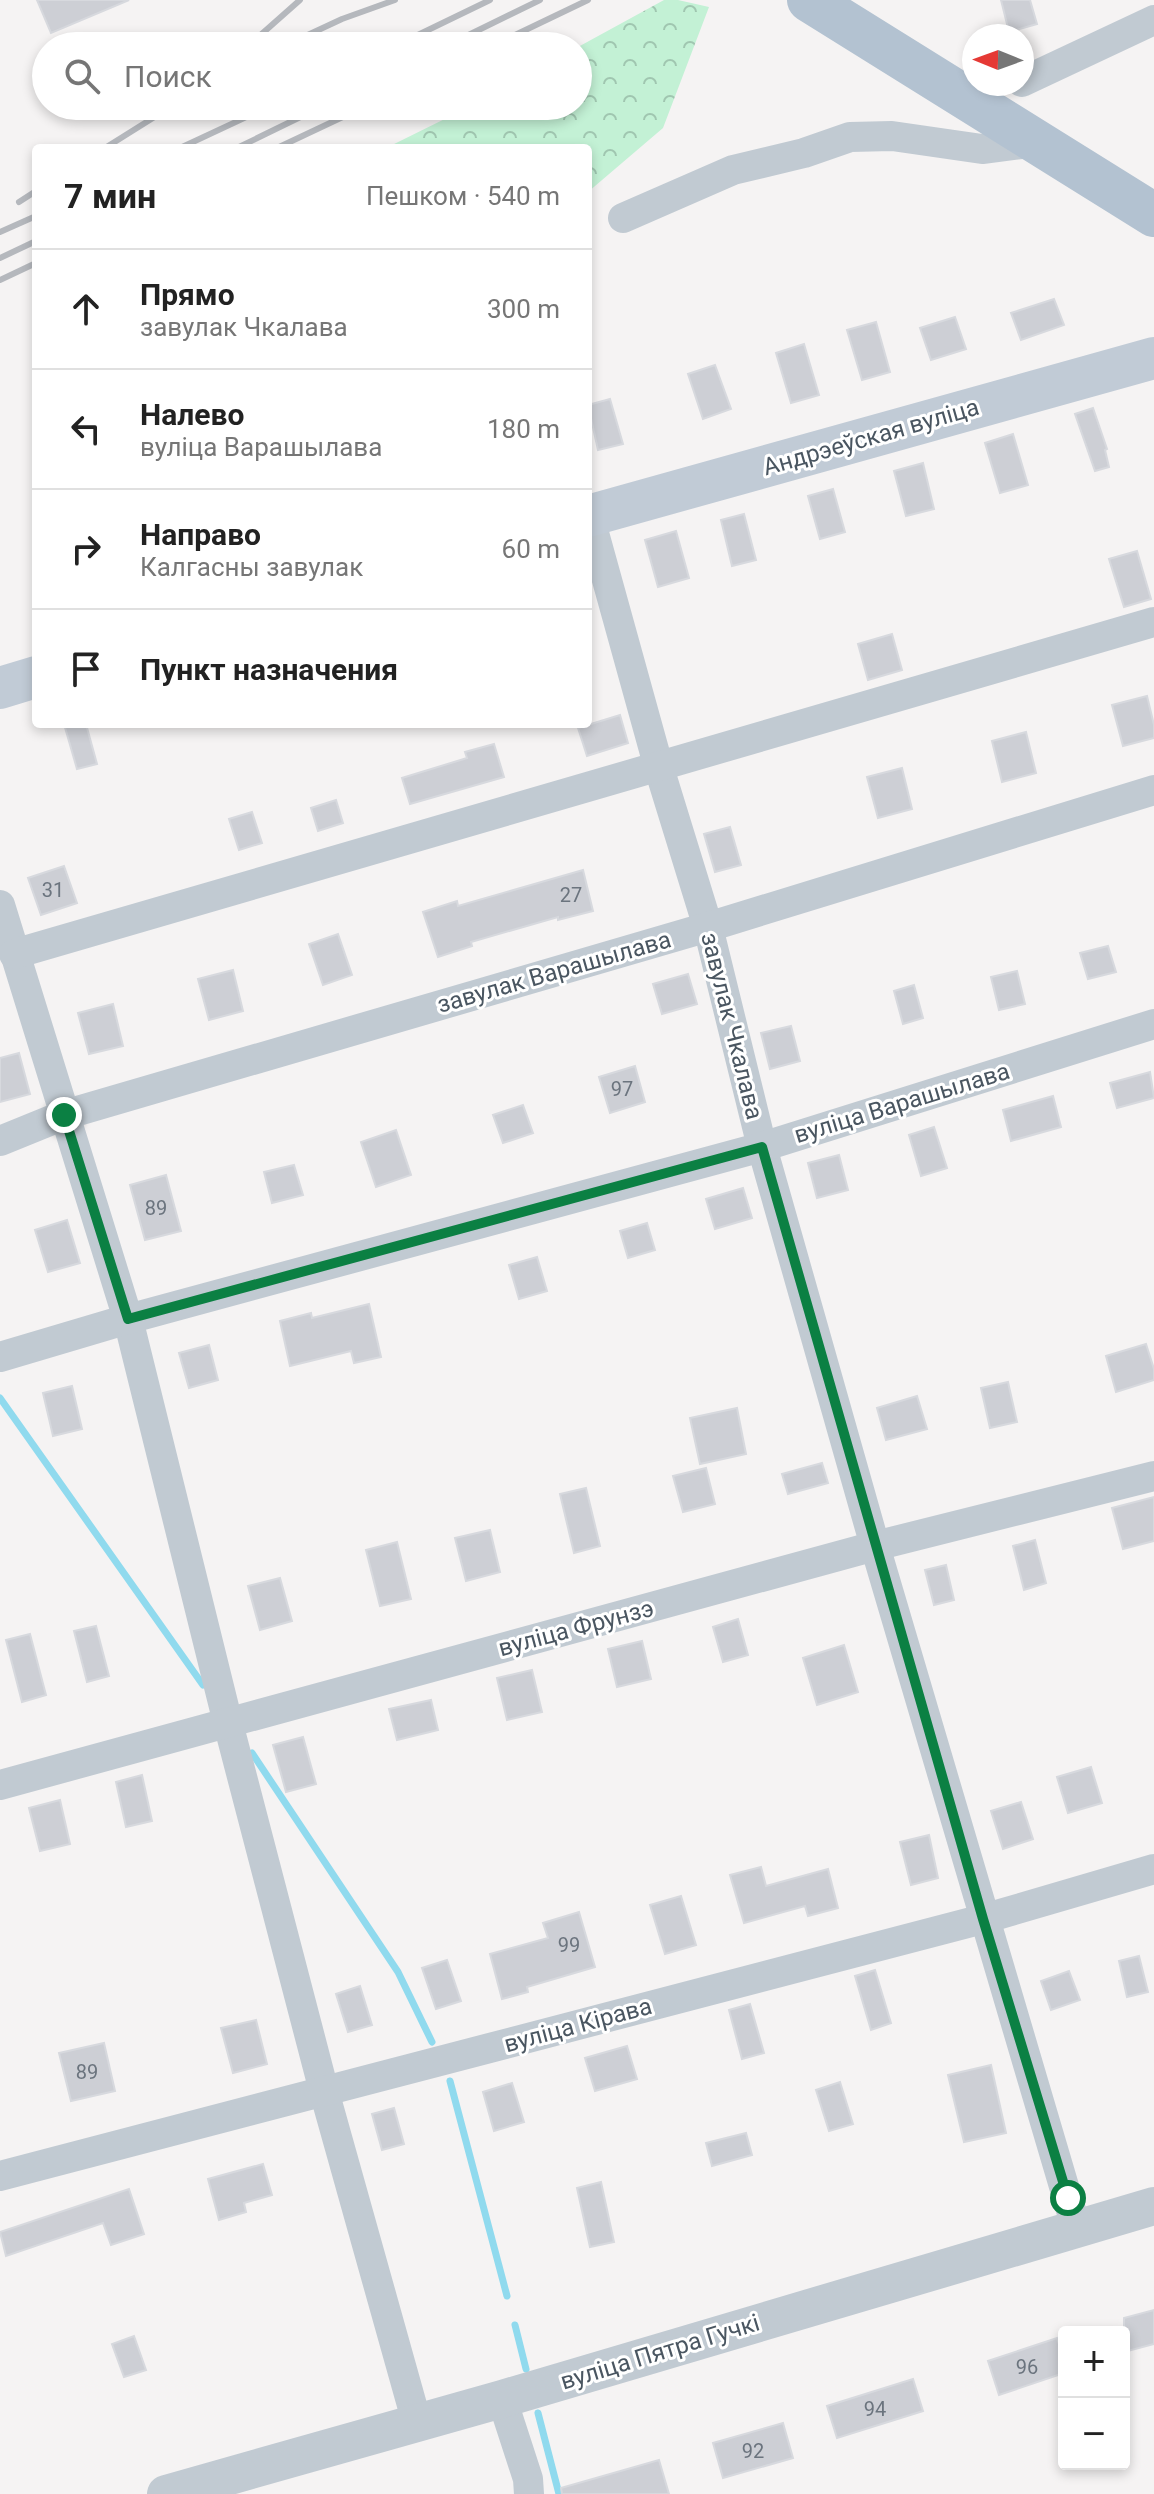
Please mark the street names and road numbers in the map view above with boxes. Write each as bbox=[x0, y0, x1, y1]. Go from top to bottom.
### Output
street label: Андрэеўская вуліца bbox=[760, 393, 982, 481]
street label: завулак Варашылава bbox=[434, 925, 674, 1019]
street label: завулак Чкалава bbox=[695, 930, 769, 1122]
street label: вуліца Варашылава bbox=[791, 1057, 1013, 1149]
street label: вуліца Фрунзэ bbox=[495, 1594, 657, 1662]
street label: вуліца Кірава bbox=[501, 1992, 655, 2058]
street label: вуліца Пятра Гучкі bbox=[557, 2308, 763, 2396]

